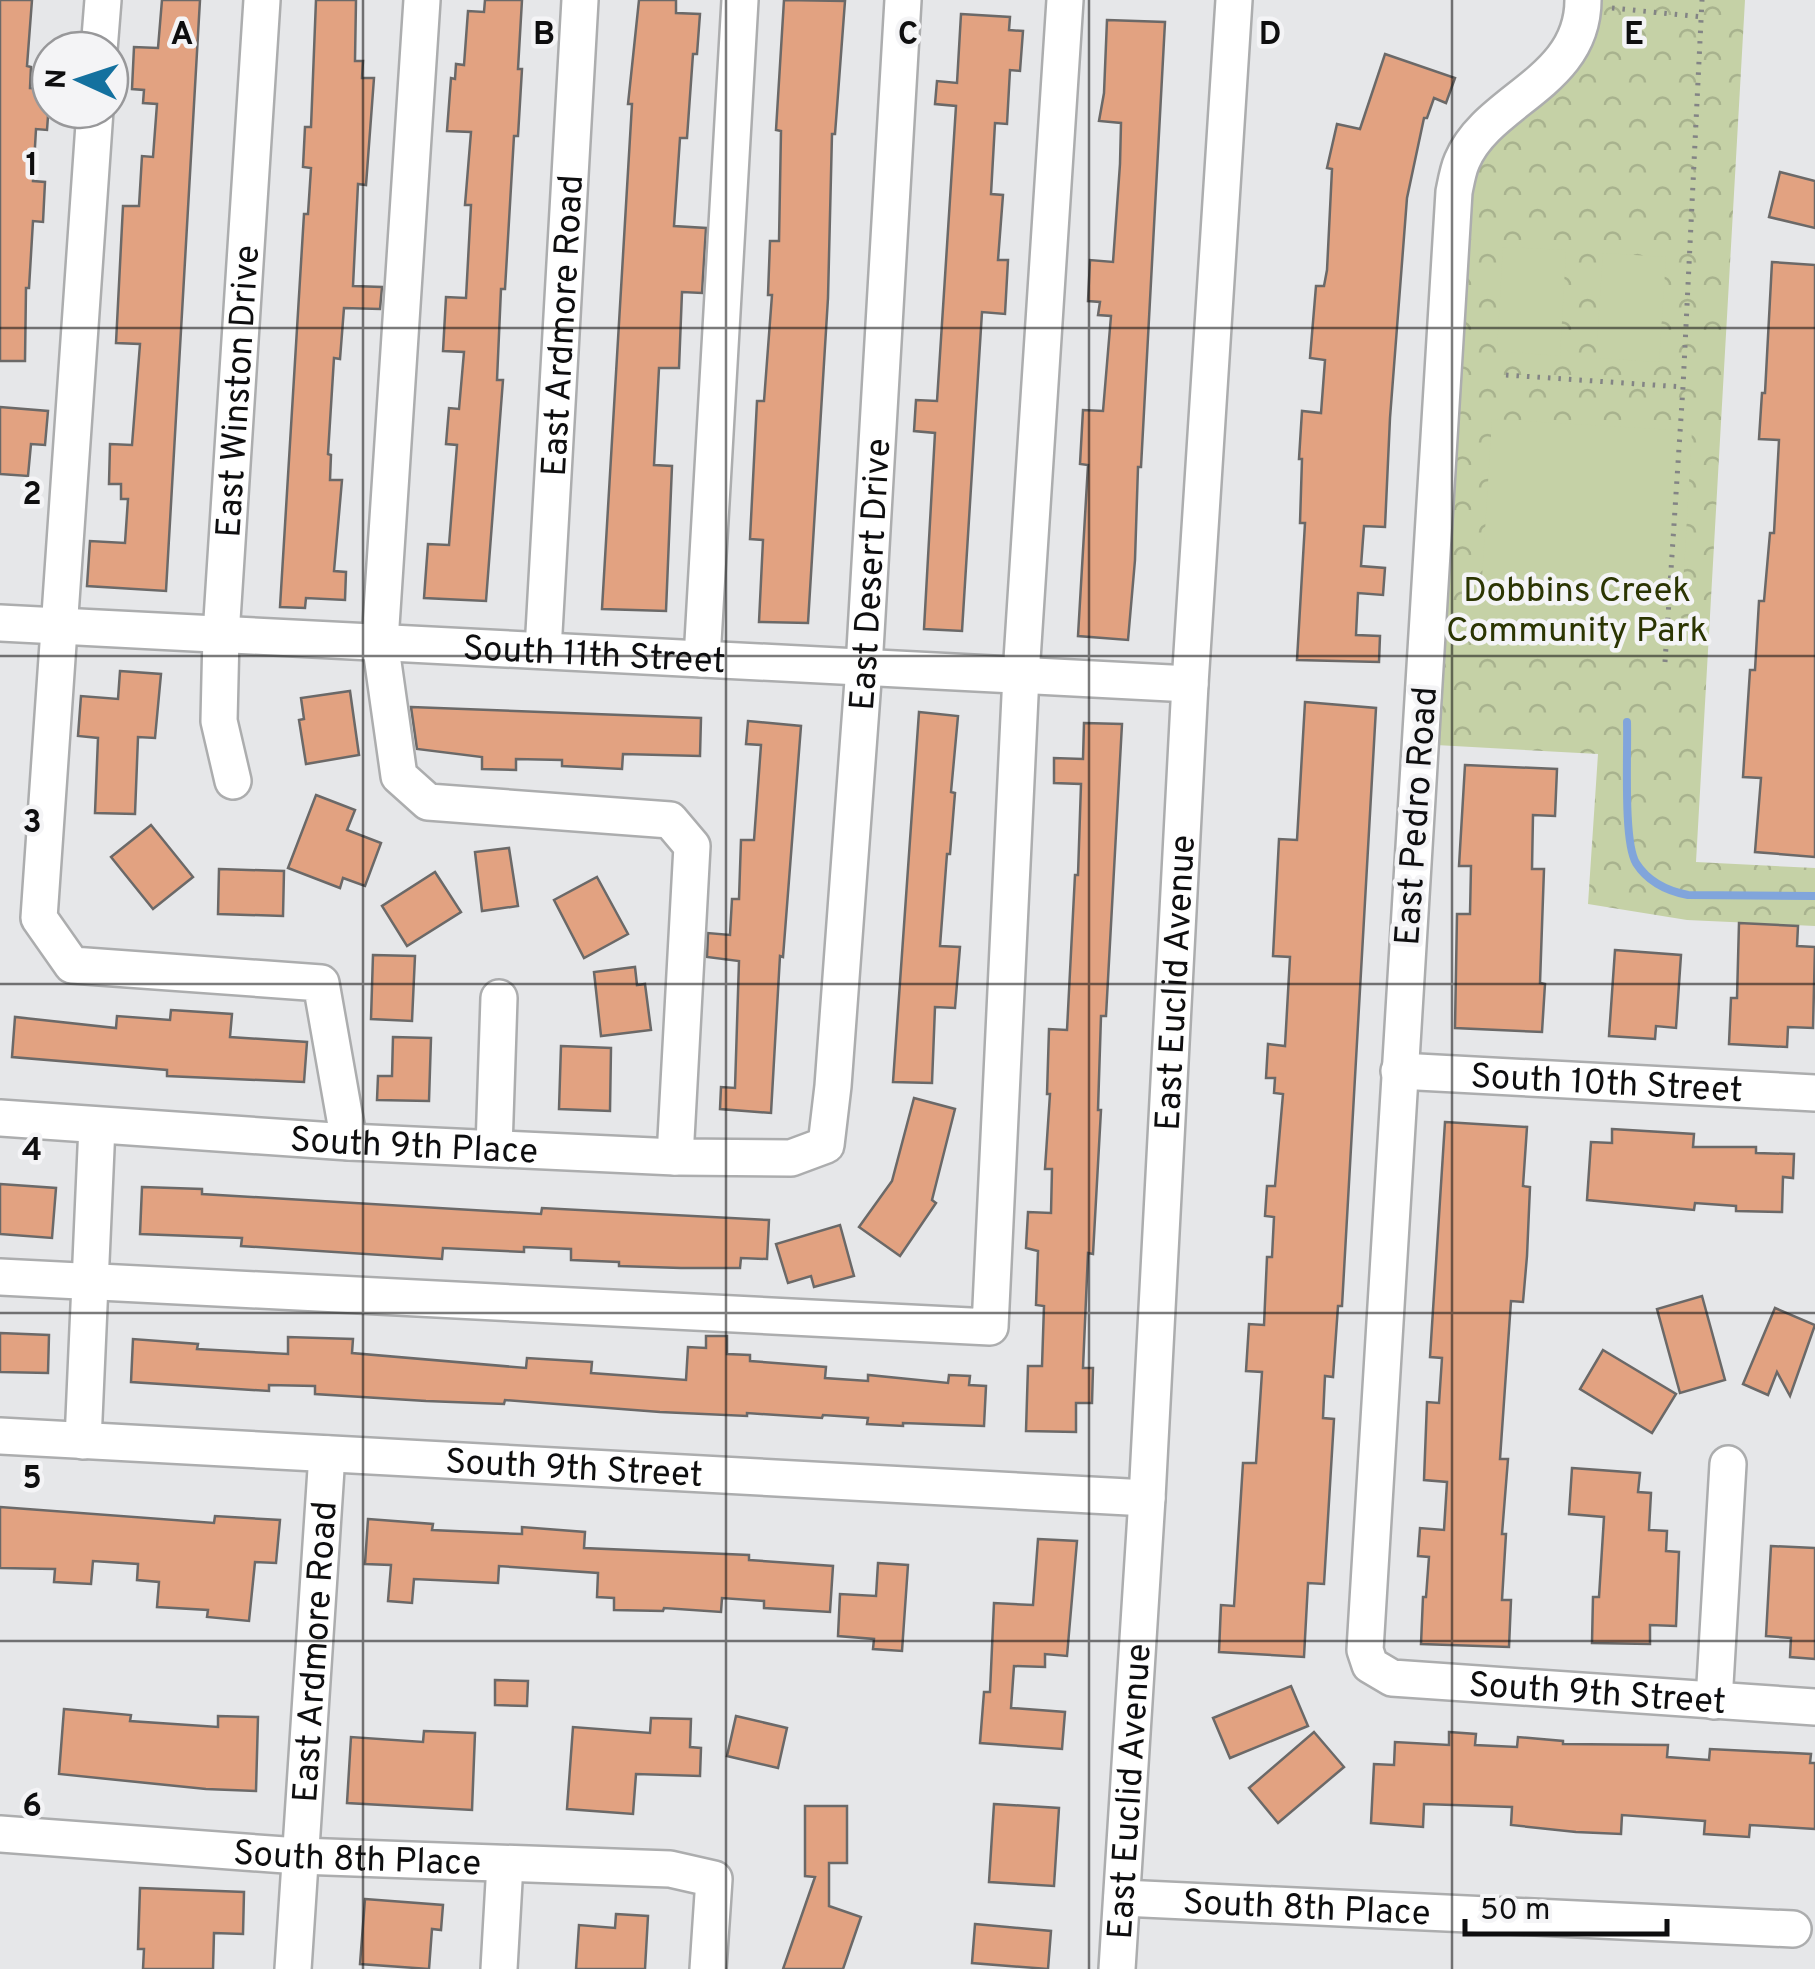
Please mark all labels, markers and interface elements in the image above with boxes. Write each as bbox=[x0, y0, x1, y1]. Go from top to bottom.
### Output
text: A bbox=[171, 16, 193, 56]
text: B bbox=[533, 16, 555, 56]
text: C bbox=[898, 16, 918, 56]
text: D bbox=[1259, 16, 1281, 56]
text: E bbox=[1624, 16, 1644, 56]
north arrow bbox=[30, 30, 130, 130]
text: N bbox=[40, 68, 77, 90]
text: 1 bbox=[26, 147, 38, 187]
street label: East Ardmore Road bbox=[534, 174, 595, 478]
street label: East Winston Drive bbox=[208, 244, 271, 539]
street label: East Desert Drive bbox=[842, 437, 902, 712]
text: 2 bbox=[22, 476, 42, 516]
park label: Dobbins Creek Community Park bbox=[1446, 570, 1708, 654]
street label: South 11th Street bbox=[462, 628, 727, 685]
street label: East Pedro Road bbox=[1387, 685, 1449, 947]
text: 3 bbox=[22, 804, 42, 844]
street label: East Euclid Avenue bbox=[1147, 834, 1207, 1132]
street label: South 10th Street bbox=[1469, 1056, 1744, 1114]
street label: South 9th Place bbox=[288, 1119, 539, 1176]
text: 4 bbox=[22, 1132, 42, 1172]
street label: South 9th Street bbox=[444, 1441, 704, 1499]
text: 5 bbox=[22, 1460, 42, 1500]
street label: East Ardmore Road bbox=[285, 1500, 349, 1804]
street label: East Euclid Avenue bbox=[1100, 1642, 1163, 1941]
street label: South 9th Street bbox=[1467, 1664, 1727, 1726]
text: 6 bbox=[22, 1788, 42, 1828]
street label: South 8th Place bbox=[231, 1832, 482, 1887]
scale bar bbox=[1465, 1874, 1668, 1936]
street label: South 8th Place bbox=[1182, 1882, 1432, 1937]
text: 50 m bbox=[1480, 1893, 1550, 1930]

